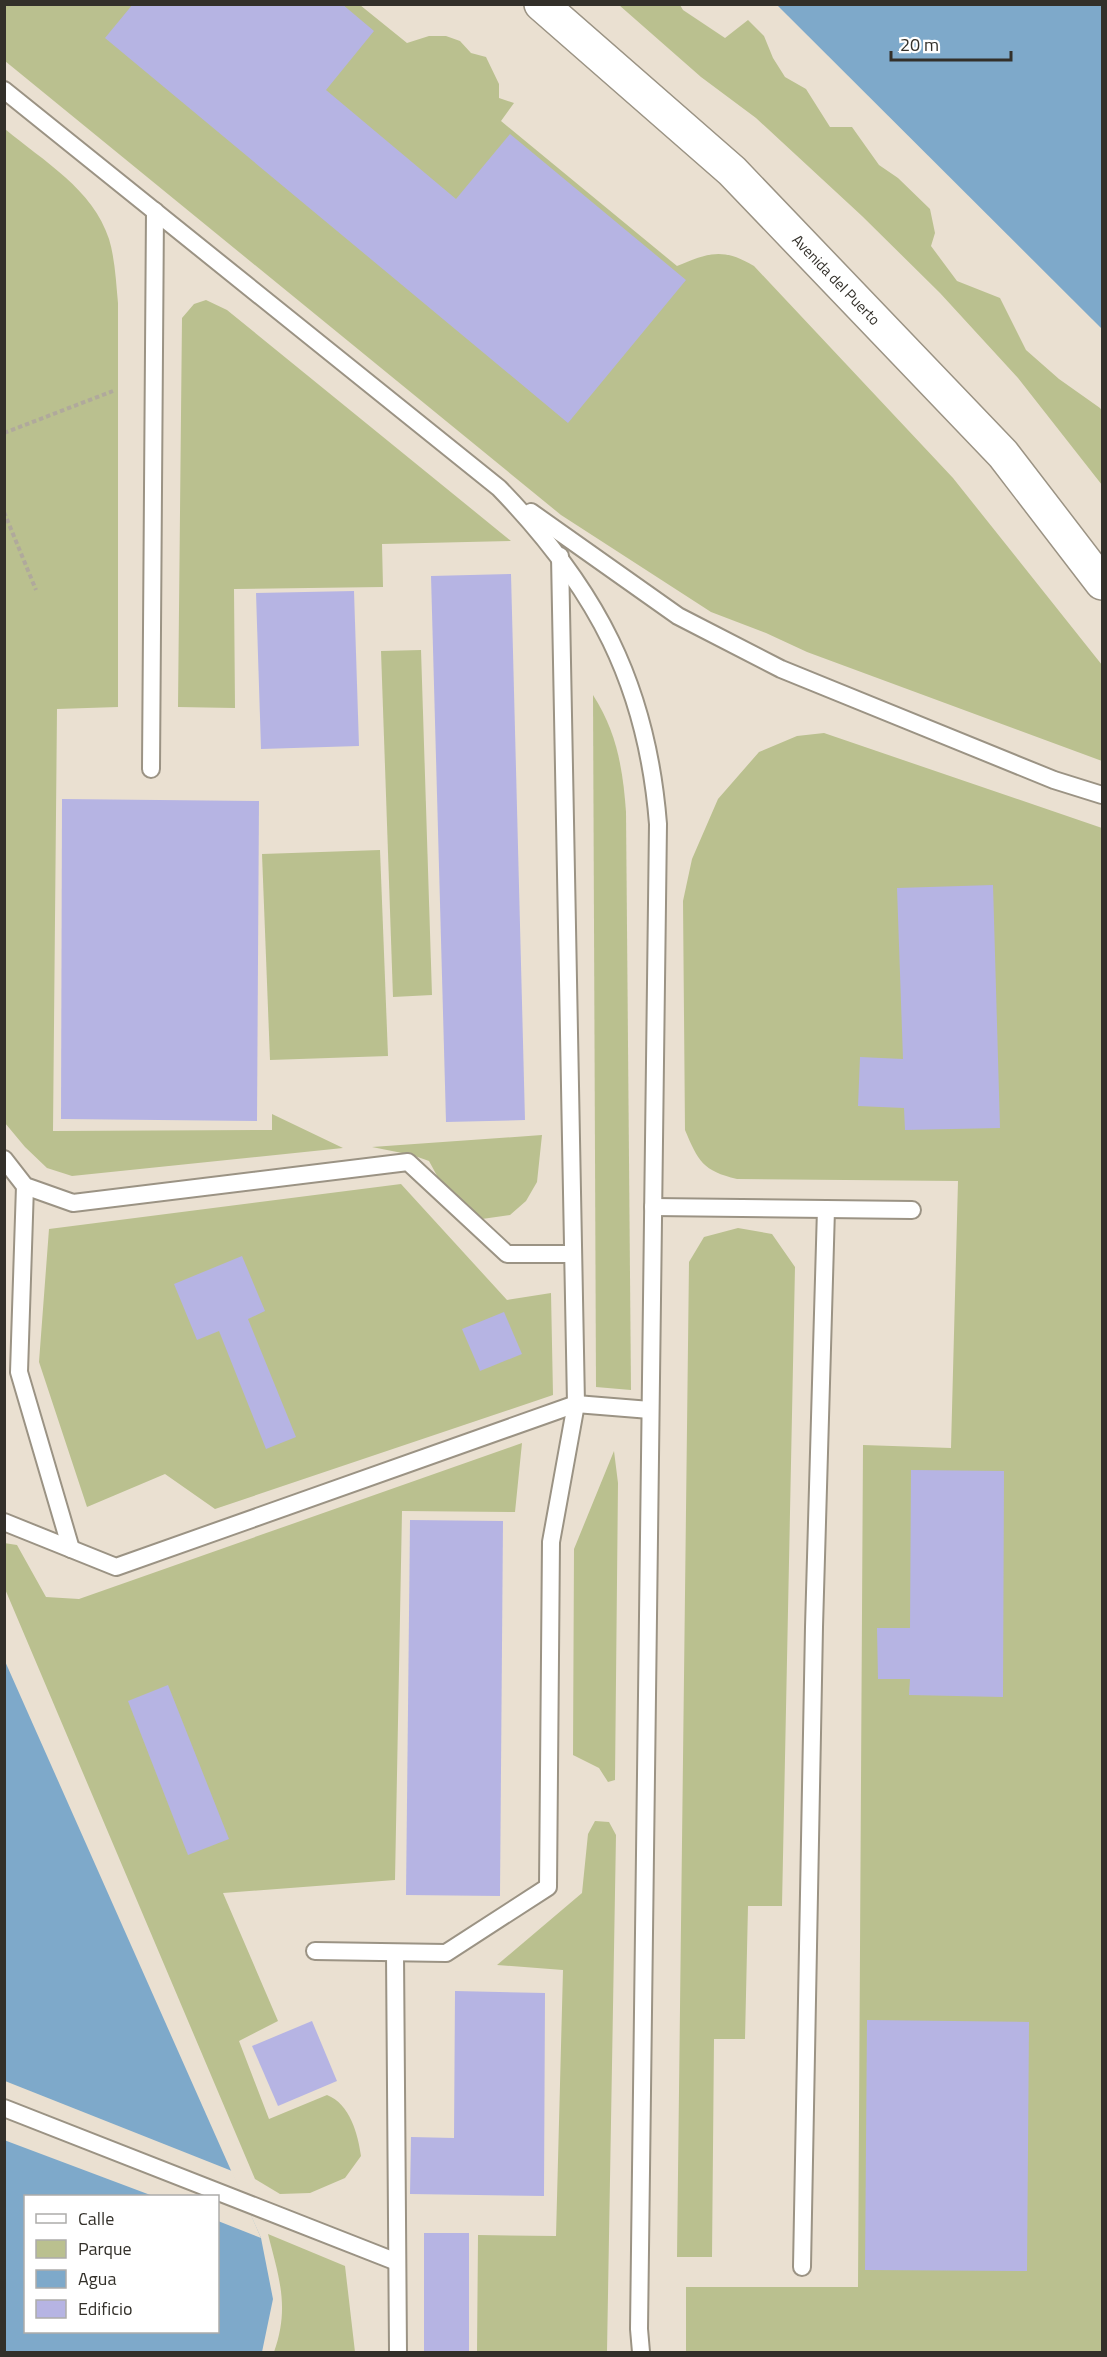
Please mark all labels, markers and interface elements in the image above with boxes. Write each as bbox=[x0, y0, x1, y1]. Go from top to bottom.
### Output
scale bar bbox=[891, 24, 1011, 62]
text: 20 m bbox=[900, 31, 939, 58]
street label: Avenida del Puerto bbox=[787, 229, 886, 330]
legend bbox=[24, 2195, 219, 2333]
text: Calle bbox=[78, 2205, 114, 2232]
text: Parque bbox=[78, 2235, 132, 2262]
text: Agua bbox=[78, 2265, 116, 2292]
text: Edificio bbox=[78, 2295, 132, 2322]

